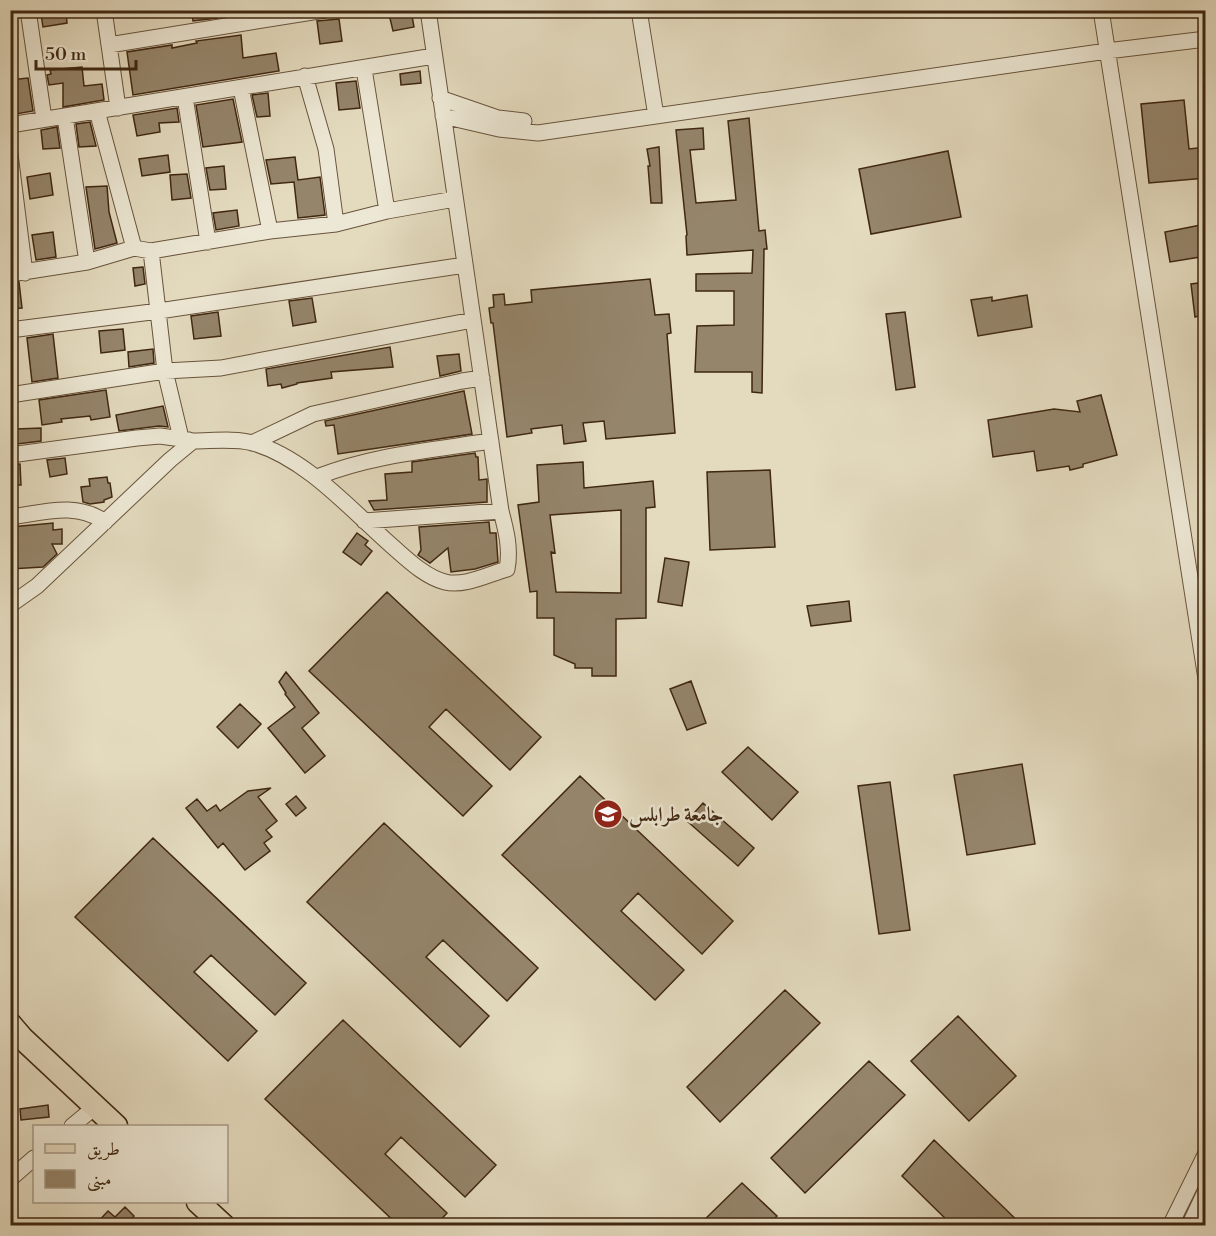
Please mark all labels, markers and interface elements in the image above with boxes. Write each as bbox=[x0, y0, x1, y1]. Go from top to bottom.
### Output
scale bar bbox=[36, 33, 136, 71]
text: 50 m bbox=[45, 43, 87, 66]
school or university icon: جامعة طرابلس bbox=[592, 798, 624, 830]
place label: جامعة طرابلس bbox=[629, 803, 723, 828]
legend bbox=[33, 1125, 228, 1203]
text: طريق bbox=[87, 1138, 120, 1161]
text: مبنى bbox=[87, 1168, 112, 1192]

